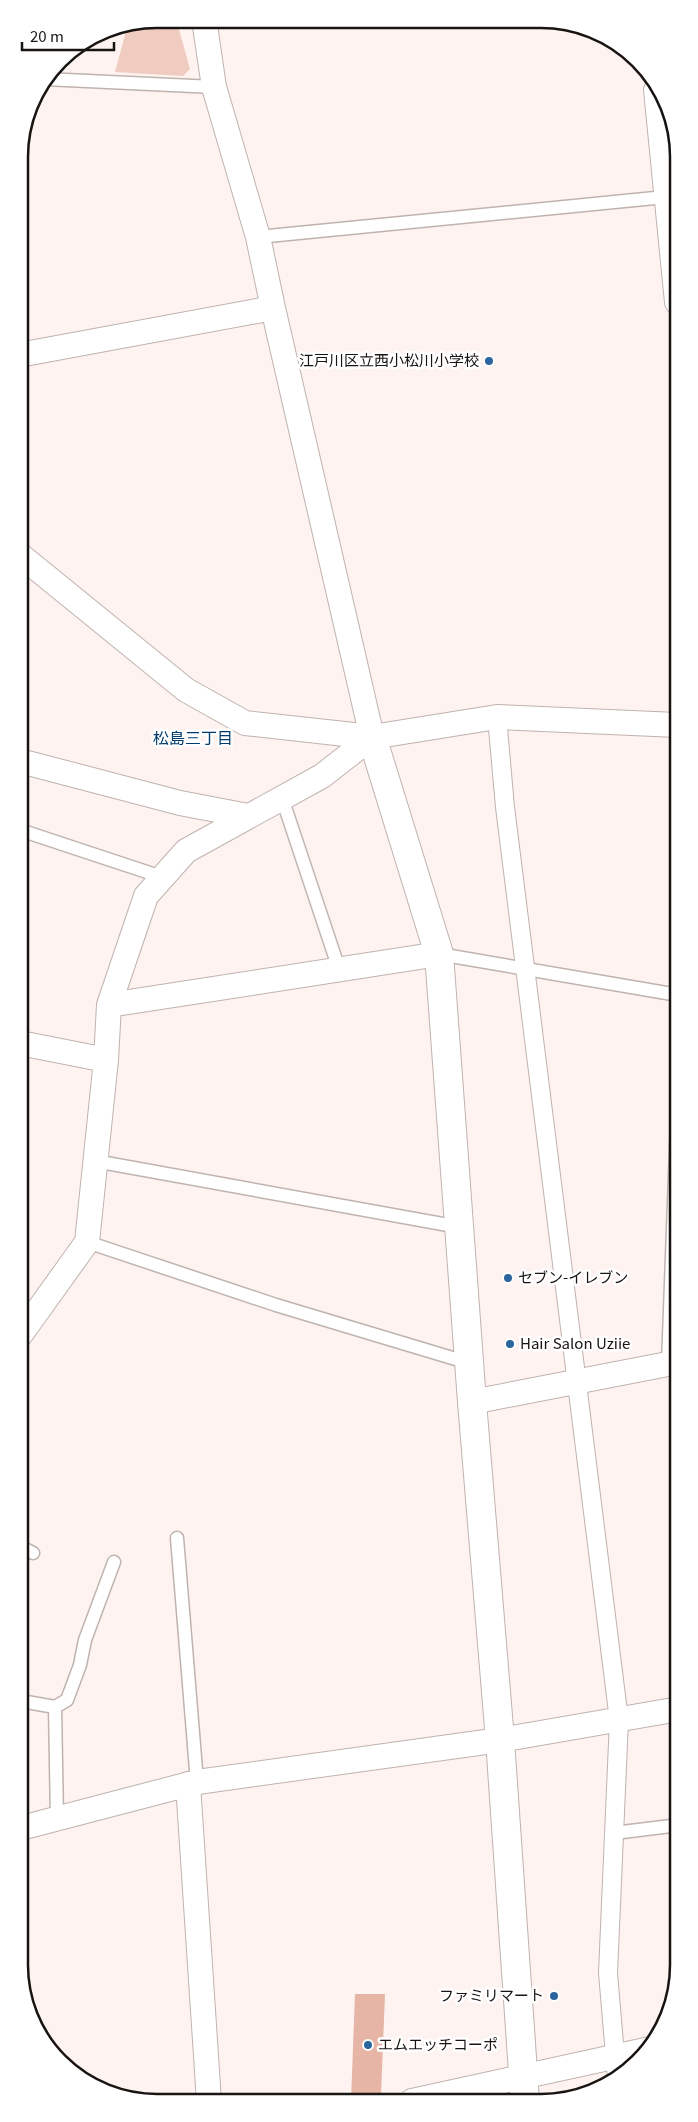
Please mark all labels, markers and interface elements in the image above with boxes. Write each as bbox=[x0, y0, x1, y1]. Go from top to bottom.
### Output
scale bar bbox=[22, 20, 115, 52]
text: 20 m bbox=[30, 25, 64, 46]
place label: 江戸川区立西小松川小学校 bbox=[299, 349, 479, 370]
marker: 江戸川区立西小松川小学校 bbox=[483, 355, 495, 367]
district label: 松島三丁目 bbox=[153, 725, 233, 749]
place label: セブン-イレブン bbox=[518, 1266, 628, 1287]
marker: セブン-イレブン bbox=[502, 1272, 514, 1284]
place label: Hair Salon Uziie bbox=[520, 1332, 630, 1353]
marker: Hair Salon Uziie bbox=[504, 1338, 516, 1350]
place label: ファミリマート bbox=[439, 1984, 544, 2005]
marker: ファミリマート bbox=[548, 1990, 560, 2002]
place label: エムエッチコーポ bbox=[378, 2033, 498, 2054]
marker: エムエッチコーポ bbox=[362, 2039, 374, 2051]

